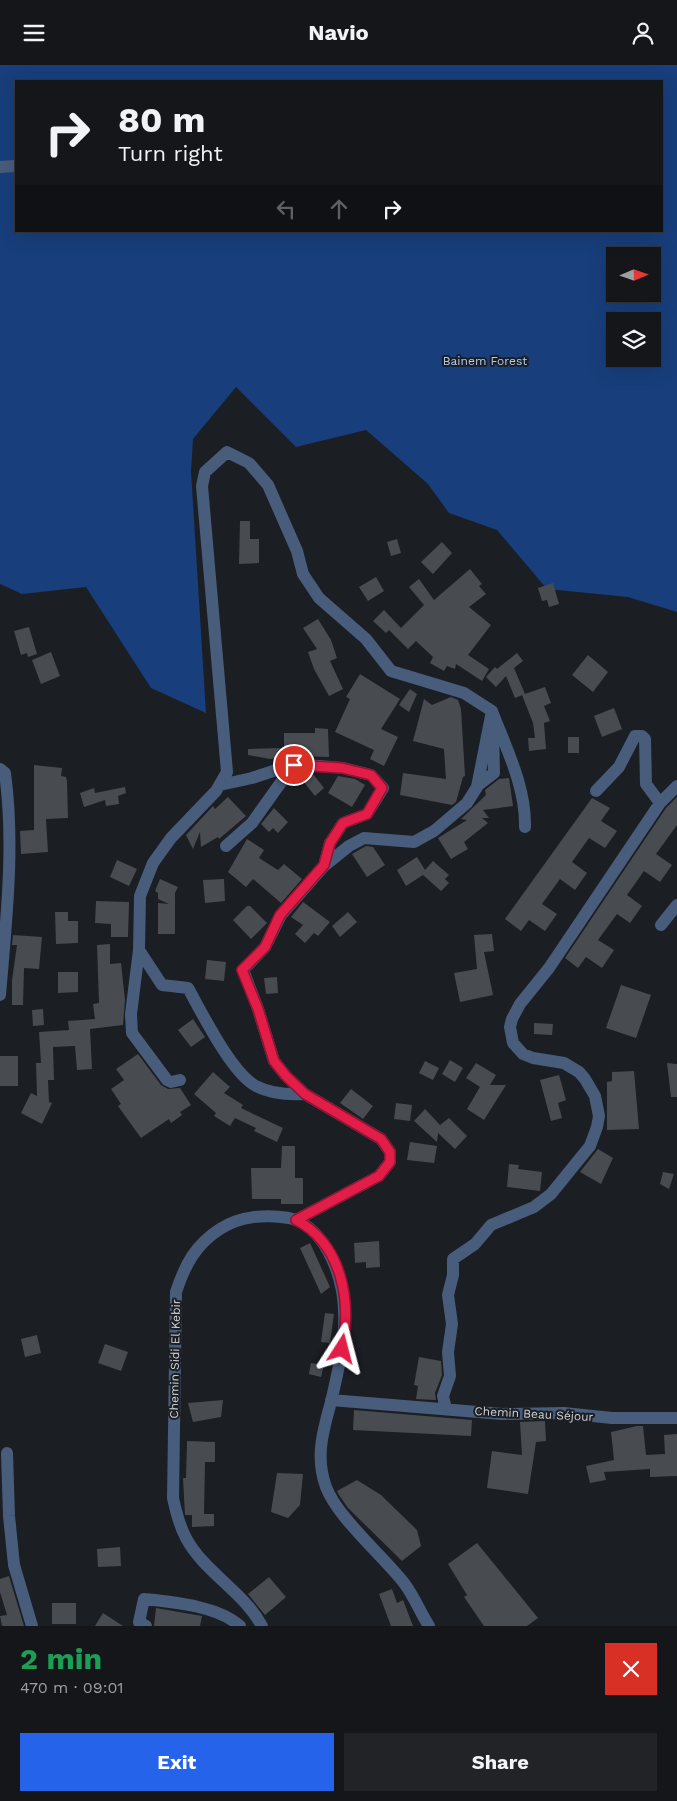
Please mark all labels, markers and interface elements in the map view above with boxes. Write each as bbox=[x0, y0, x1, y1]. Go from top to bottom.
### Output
icon: menu bbox=[20, 19, 48, 47]
icon: person bbox=[629, 19, 657, 47]
text: Navio bbox=[308, 20, 369, 45]
text: 80 m bbox=[118, 99, 205, 141]
icon: right bbox=[35, 100, 100, 165]
text: Turn right bbox=[118, 141, 223, 166]
icon: left bbox=[272, 195, 300, 223]
icon: ahead bbox=[325, 195, 353, 223]
icon: right bbox=[378, 195, 406, 223]
north arrow bbox=[606, 247, 661, 303]
map controls bbox=[606, 247, 661, 367]
button: layers bbox=[606, 312, 661, 367]
park label: Bainem Forest bbox=[443, 354, 527, 368]
pin bbox=[273, 744, 315, 786]
icon: arrive bbox=[280, 751, 308, 779]
street label: Chemin Sidi El Kebir bbox=[167, 1299, 183, 1419]
position arrow bbox=[315, 1322, 367, 1374]
street label: Chemin Beau Séjour bbox=[474, 1404, 594, 1424]
text: 2 min bbox=[20, 1641, 102, 1676]
button: close bbox=[605, 1643, 657, 1695]
text: 470 m · 09:01 bbox=[20, 1678, 124, 1697]
button: Exit bbox=[20, 1733, 334, 1791]
button: Share bbox=[344, 1733, 657, 1791]

